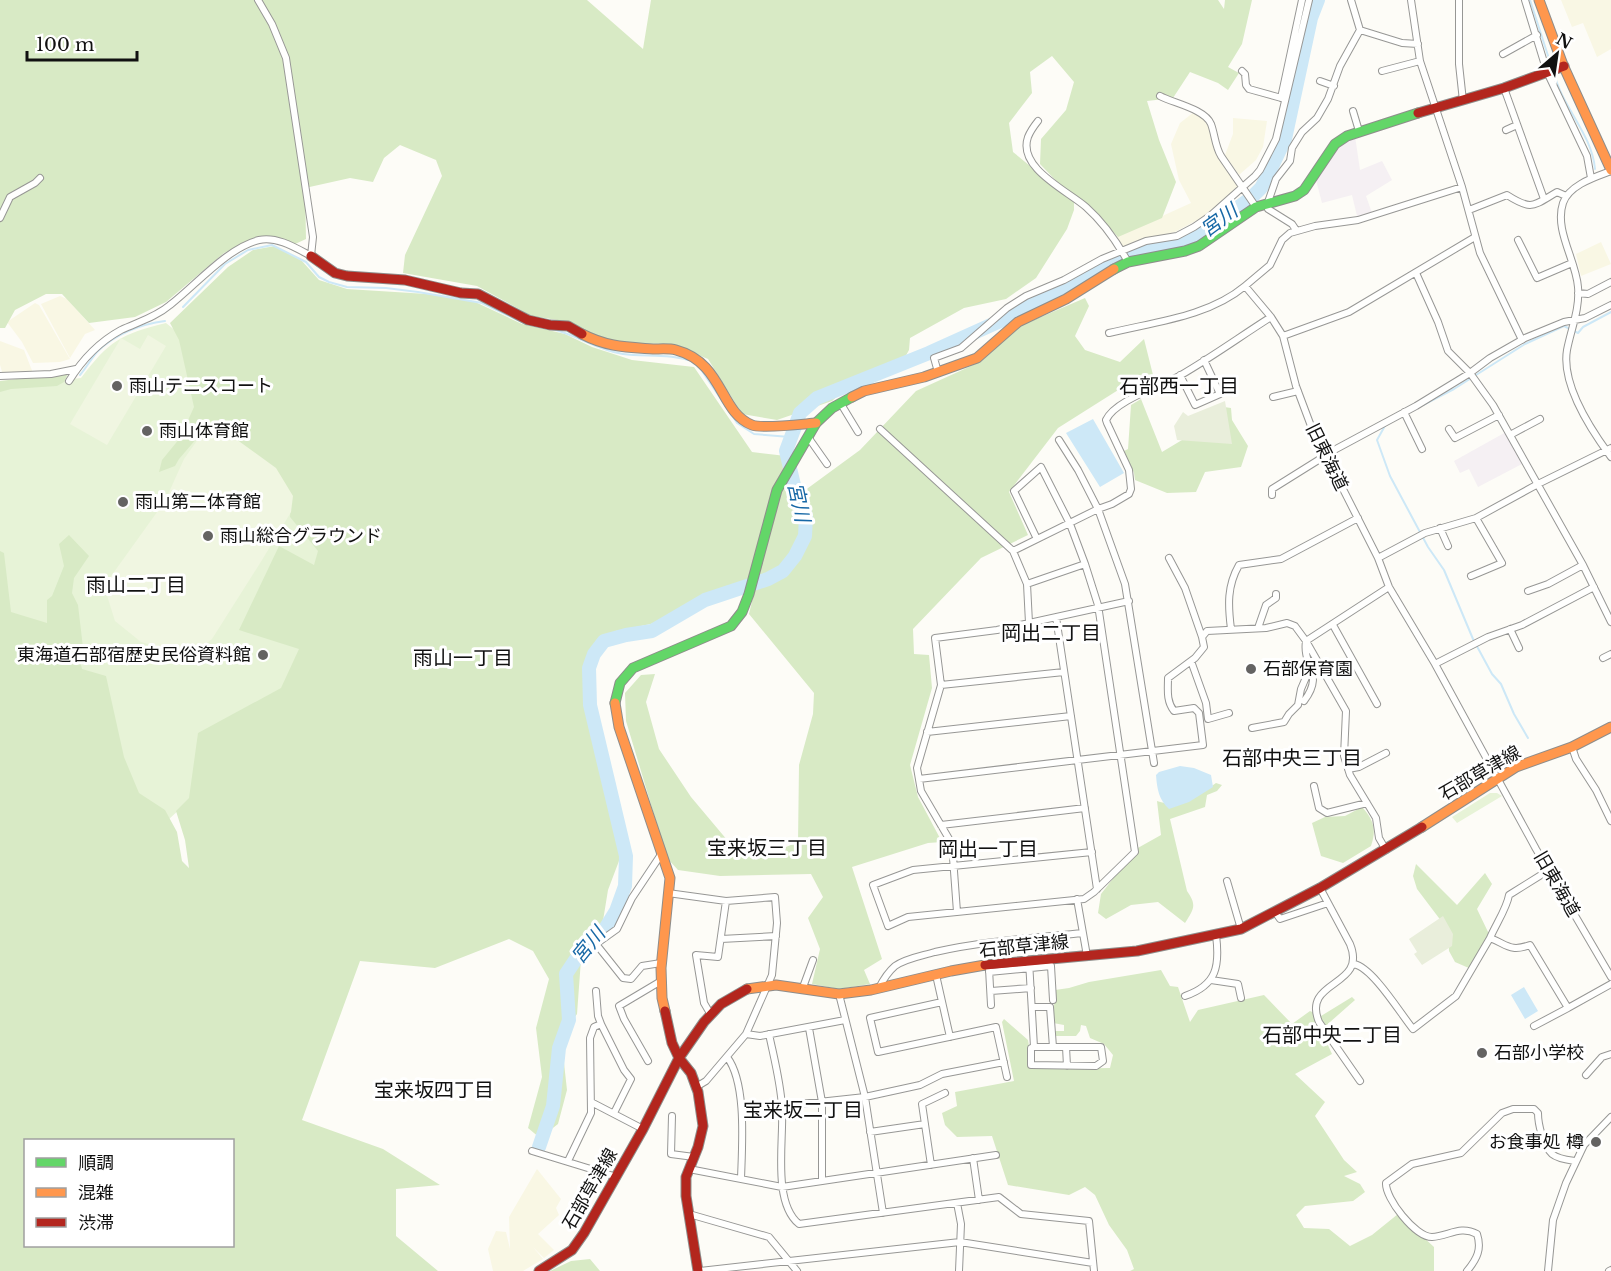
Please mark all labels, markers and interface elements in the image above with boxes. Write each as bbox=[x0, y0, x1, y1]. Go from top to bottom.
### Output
scale bar bbox=[27, 24, 136, 62]
north arrow bbox=[1527, 24, 1587, 84]
text: N bbox=[1553, 28, 1576, 53]
text: 100 m bbox=[36, 34, 94, 56]
water label: 宮川 bbox=[1196, 197, 1244, 241]
district label: 石部西一丁目 bbox=[1119, 374, 1239, 398]
place label: 雨山テニスコート bbox=[129, 375, 273, 397]
marker: 雨山テニスコート bbox=[110, 379, 124, 393]
place label: 雨山体育館 bbox=[159, 420, 249, 442]
street label: 旧東海道 bbox=[1301, 420, 1353, 494]
marker: 雨山体育館 bbox=[140, 424, 154, 438]
water label: 宮川 bbox=[783, 480, 815, 526]
place label: 雨山第二体育館 bbox=[135, 491, 261, 513]
marker: 雨山第二体育館 bbox=[116, 495, 130, 509]
place label: 雨山総合グラウンド bbox=[220, 525, 382, 547]
marker: 雨山総合グラウンド bbox=[201, 529, 215, 543]
district label: 雨山二丁目 bbox=[86, 573, 186, 597]
district label: 岡出二丁目 bbox=[1001, 621, 1101, 645]
place label: 東海道石部宿歴史民俗資料館 bbox=[17, 644, 251, 666]
district label: 雨山一丁目 bbox=[413, 646, 513, 670]
marker: 東海道石部宿歴史民俗資料館 bbox=[256, 648, 270, 662]
place label: 石部保育園 bbox=[1263, 658, 1353, 680]
marker: 石部保育園 bbox=[1244, 662, 1258, 676]
street label: 石部草津線 bbox=[1436, 741, 1524, 805]
district label: 石部中央三丁目 bbox=[1222, 746, 1362, 770]
district label: 宝来坂三丁目 bbox=[707, 836, 827, 860]
district label: 岡出一丁目 bbox=[938, 837, 1038, 861]
street label: 旧東海道 bbox=[1529, 847, 1585, 921]
water label: 宮川 bbox=[566, 920, 611, 968]
street label: 石部草津線 bbox=[978, 930, 1070, 962]
district label: 石部中央二丁目 bbox=[1262, 1023, 1402, 1047]
place label: 石部小学校 bbox=[1494, 1042, 1584, 1064]
marker: 石部小学校 bbox=[1475, 1046, 1489, 1060]
district label: 宝来坂四丁目 bbox=[374, 1078, 494, 1102]
district label: 宝来坂二丁目 bbox=[743, 1098, 863, 1122]
place label: お食事処 樽 bbox=[1489, 1131, 1584, 1153]
marker: お食事処 樽 bbox=[1589, 1135, 1603, 1149]
legend bbox=[24, 1139, 234, 1247]
street label: 石部草津線 bbox=[558, 1145, 622, 1233]
text: 順調 bbox=[78, 1152, 114, 1174]
text: 混雑 bbox=[78, 1182, 114, 1204]
text: 渋滞 bbox=[78, 1212, 114, 1234]

